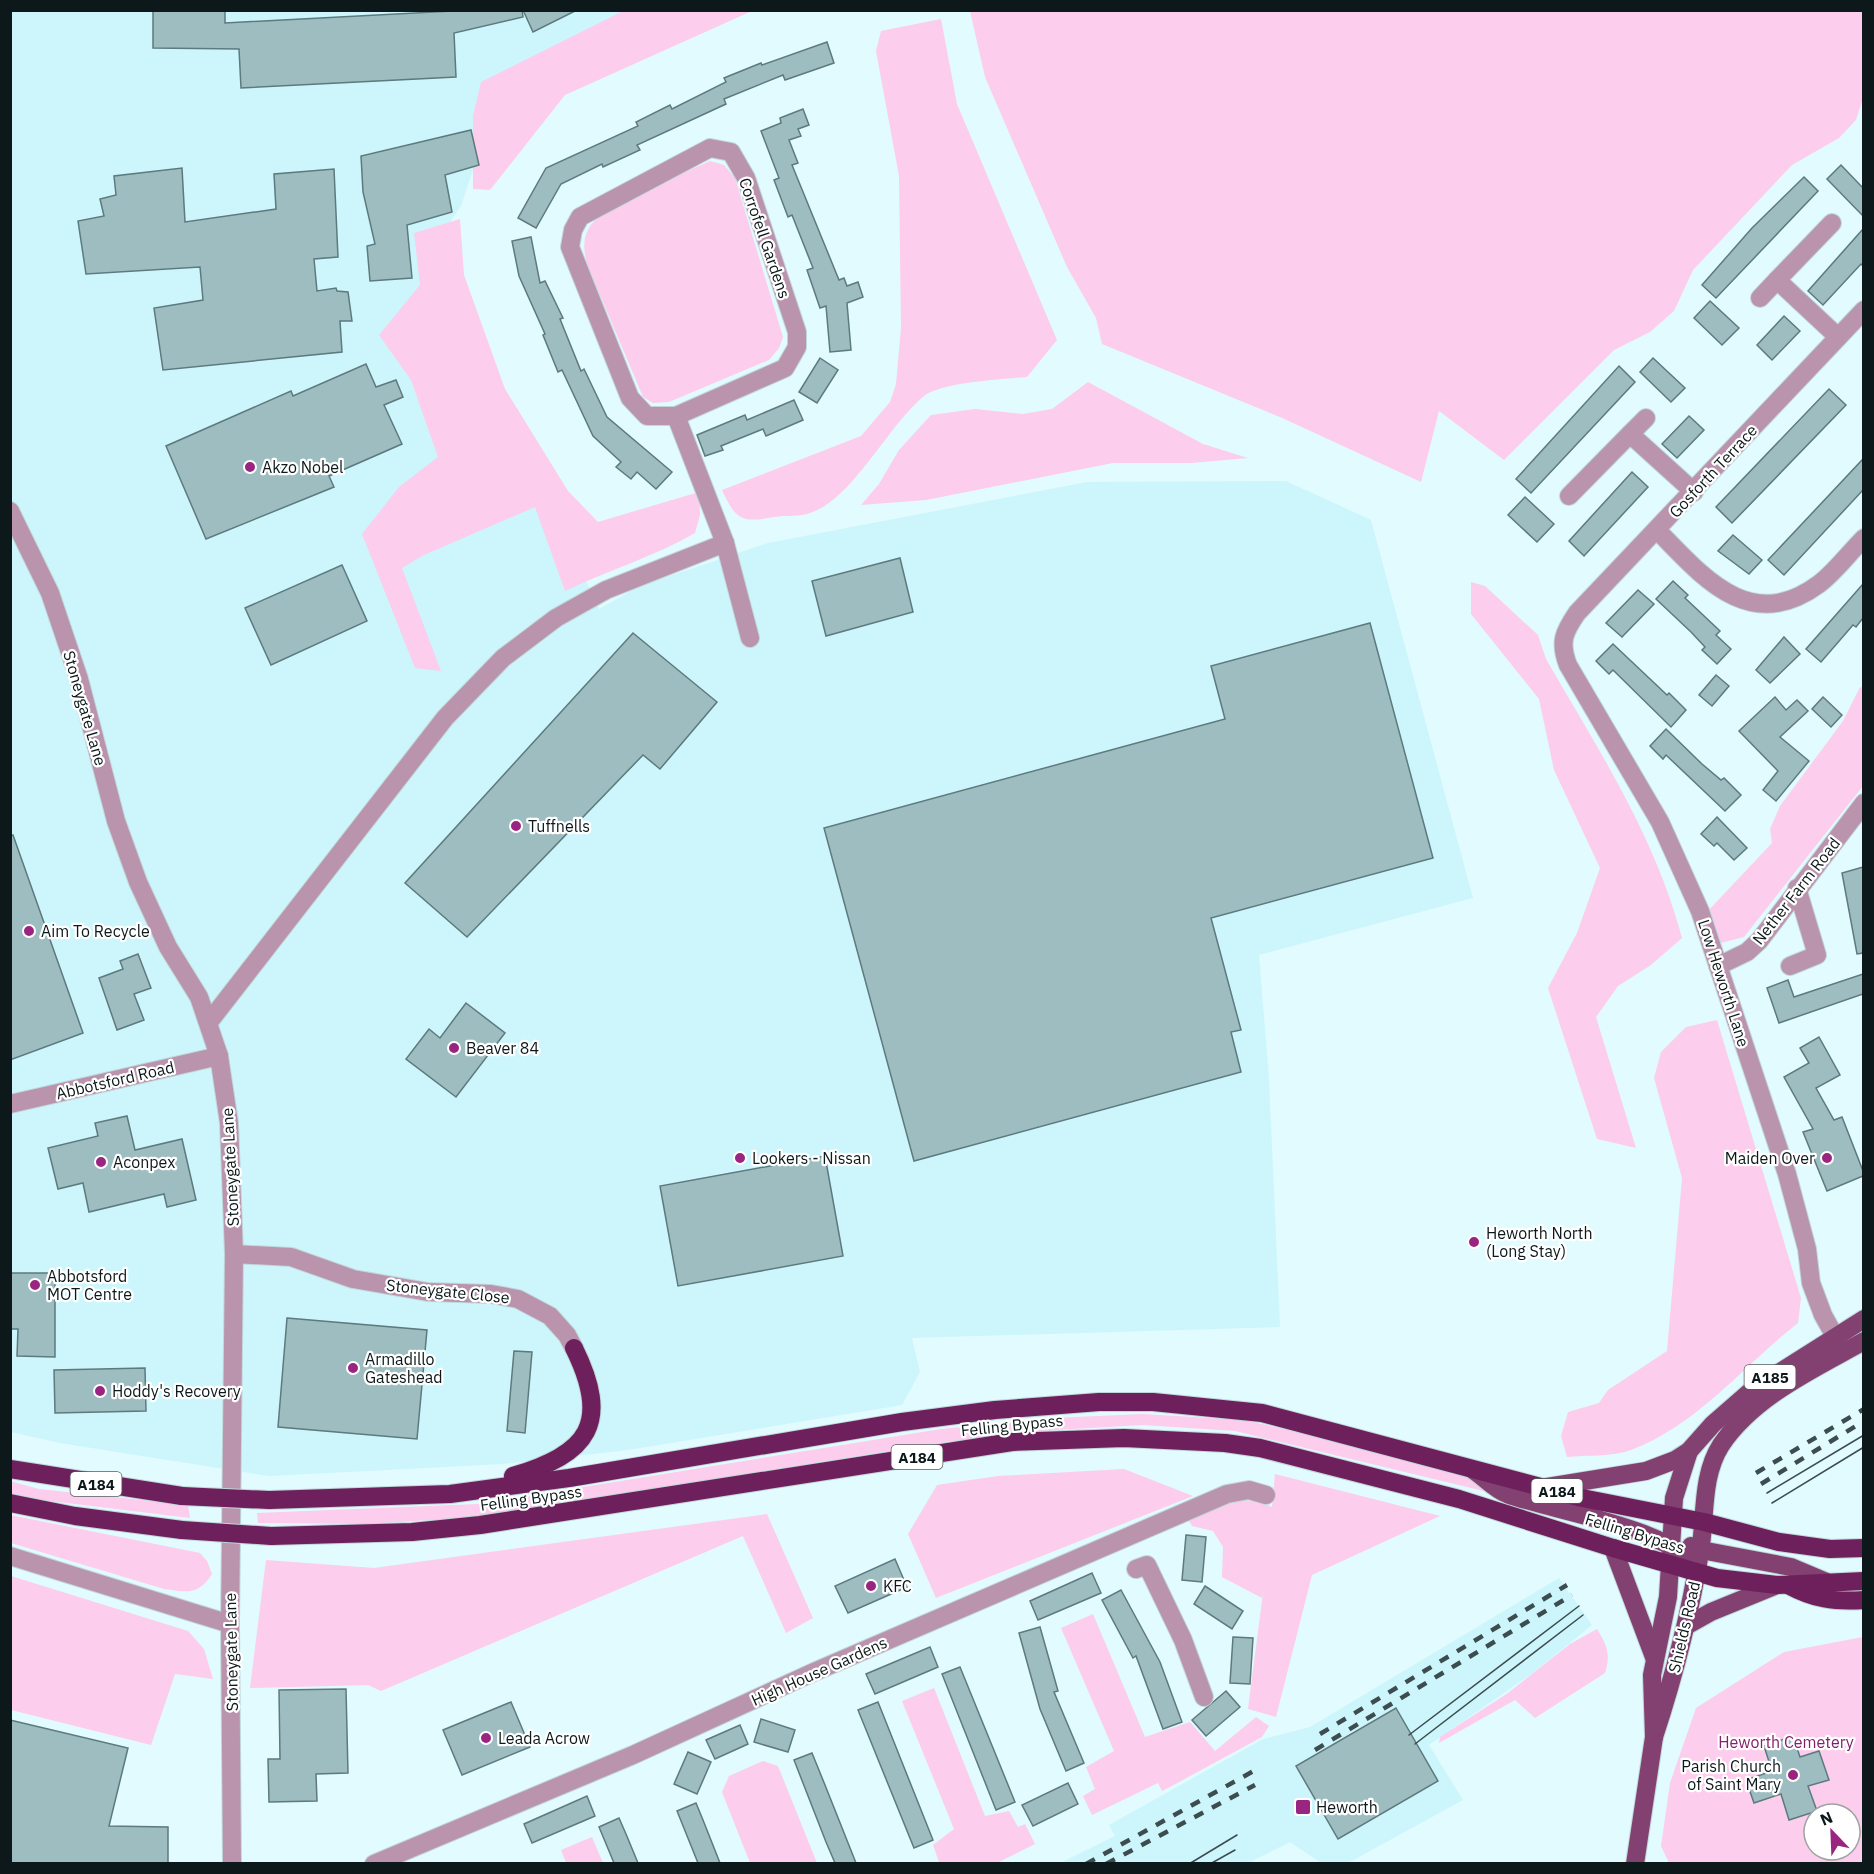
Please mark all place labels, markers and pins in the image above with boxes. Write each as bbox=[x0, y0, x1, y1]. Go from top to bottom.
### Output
place label: Akzo Nobel bbox=[262, 457, 343, 477]
marker: Akzo Nobel bbox=[243, 460, 257, 474]
place label: Tuffnells bbox=[528, 816, 590, 836]
marker: Tuffnells bbox=[509, 819, 523, 833]
place label: Aim To Recycle bbox=[41, 921, 150, 941]
marker: Aim To Recycle bbox=[22, 924, 36, 938]
place label: Beaver 84 bbox=[466, 1038, 539, 1058]
marker: Beaver 84 bbox=[447, 1041, 461, 1055]
place label: Lookers - Nissan bbox=[752, 1148, 871, 1168]
place label: Maiden Over bbox=[1725, 1148, 1815, 1168]
marker: Lookers - Nissan bbox=[733, 1151, 747, 1165]
marker: Maiden Over bbox=[1820, 1151, 1834, 1165]
place label: Aconpex bbox=[113, 1152, 175, 1172]
marker: Aconpex bbox=[94, 1155, 108, 1169]
place label: Heworth North (Long Stay) bbox=[1486, 1223, 1593, 1261]
marker: Heworth North (Long Stay) bbox=[1467, 1235, 1481, 1249]
place label: Abbotsford MOT Centre bbox=[47, 1266, 132, 1304]
marker: Abbotsford MOT Centre bbox=[28, 1278, 42, 1292]
place label: Armadillo Gateshead bbox=[365, 1349, 443, 1387]
marker: Armadillo Gateshead bbox=[346, 1361, 360, 1375]
place label: Hoddy's Recovery bbox=[112, 1381, 241, 1401]
marker: Hoddy's Recovery bbox=[93, 1384, 107, 1398]
place label: KFC bbox=[883, 1576, 912, 1596]
marker: KFC bbox=[864, 1579, 878, 1593]
place label: Leada Acrow bbox=[498, 1728, 590, 1748]
marker: Leada Acrow bbox=[479, 1731, 493, 1745]
place label: Parish Church of Saint Mary bbox=[1681, 1756, 1781, 1794]
marker: Parish Church of Saint Mary bbox=[1786, 1768, 1800, 1782]
place label: Heworth bbox=[1316, 1797, 1378, 1817]
marker: Heworth bbox=[1294, 1798, 1312, 1816]

